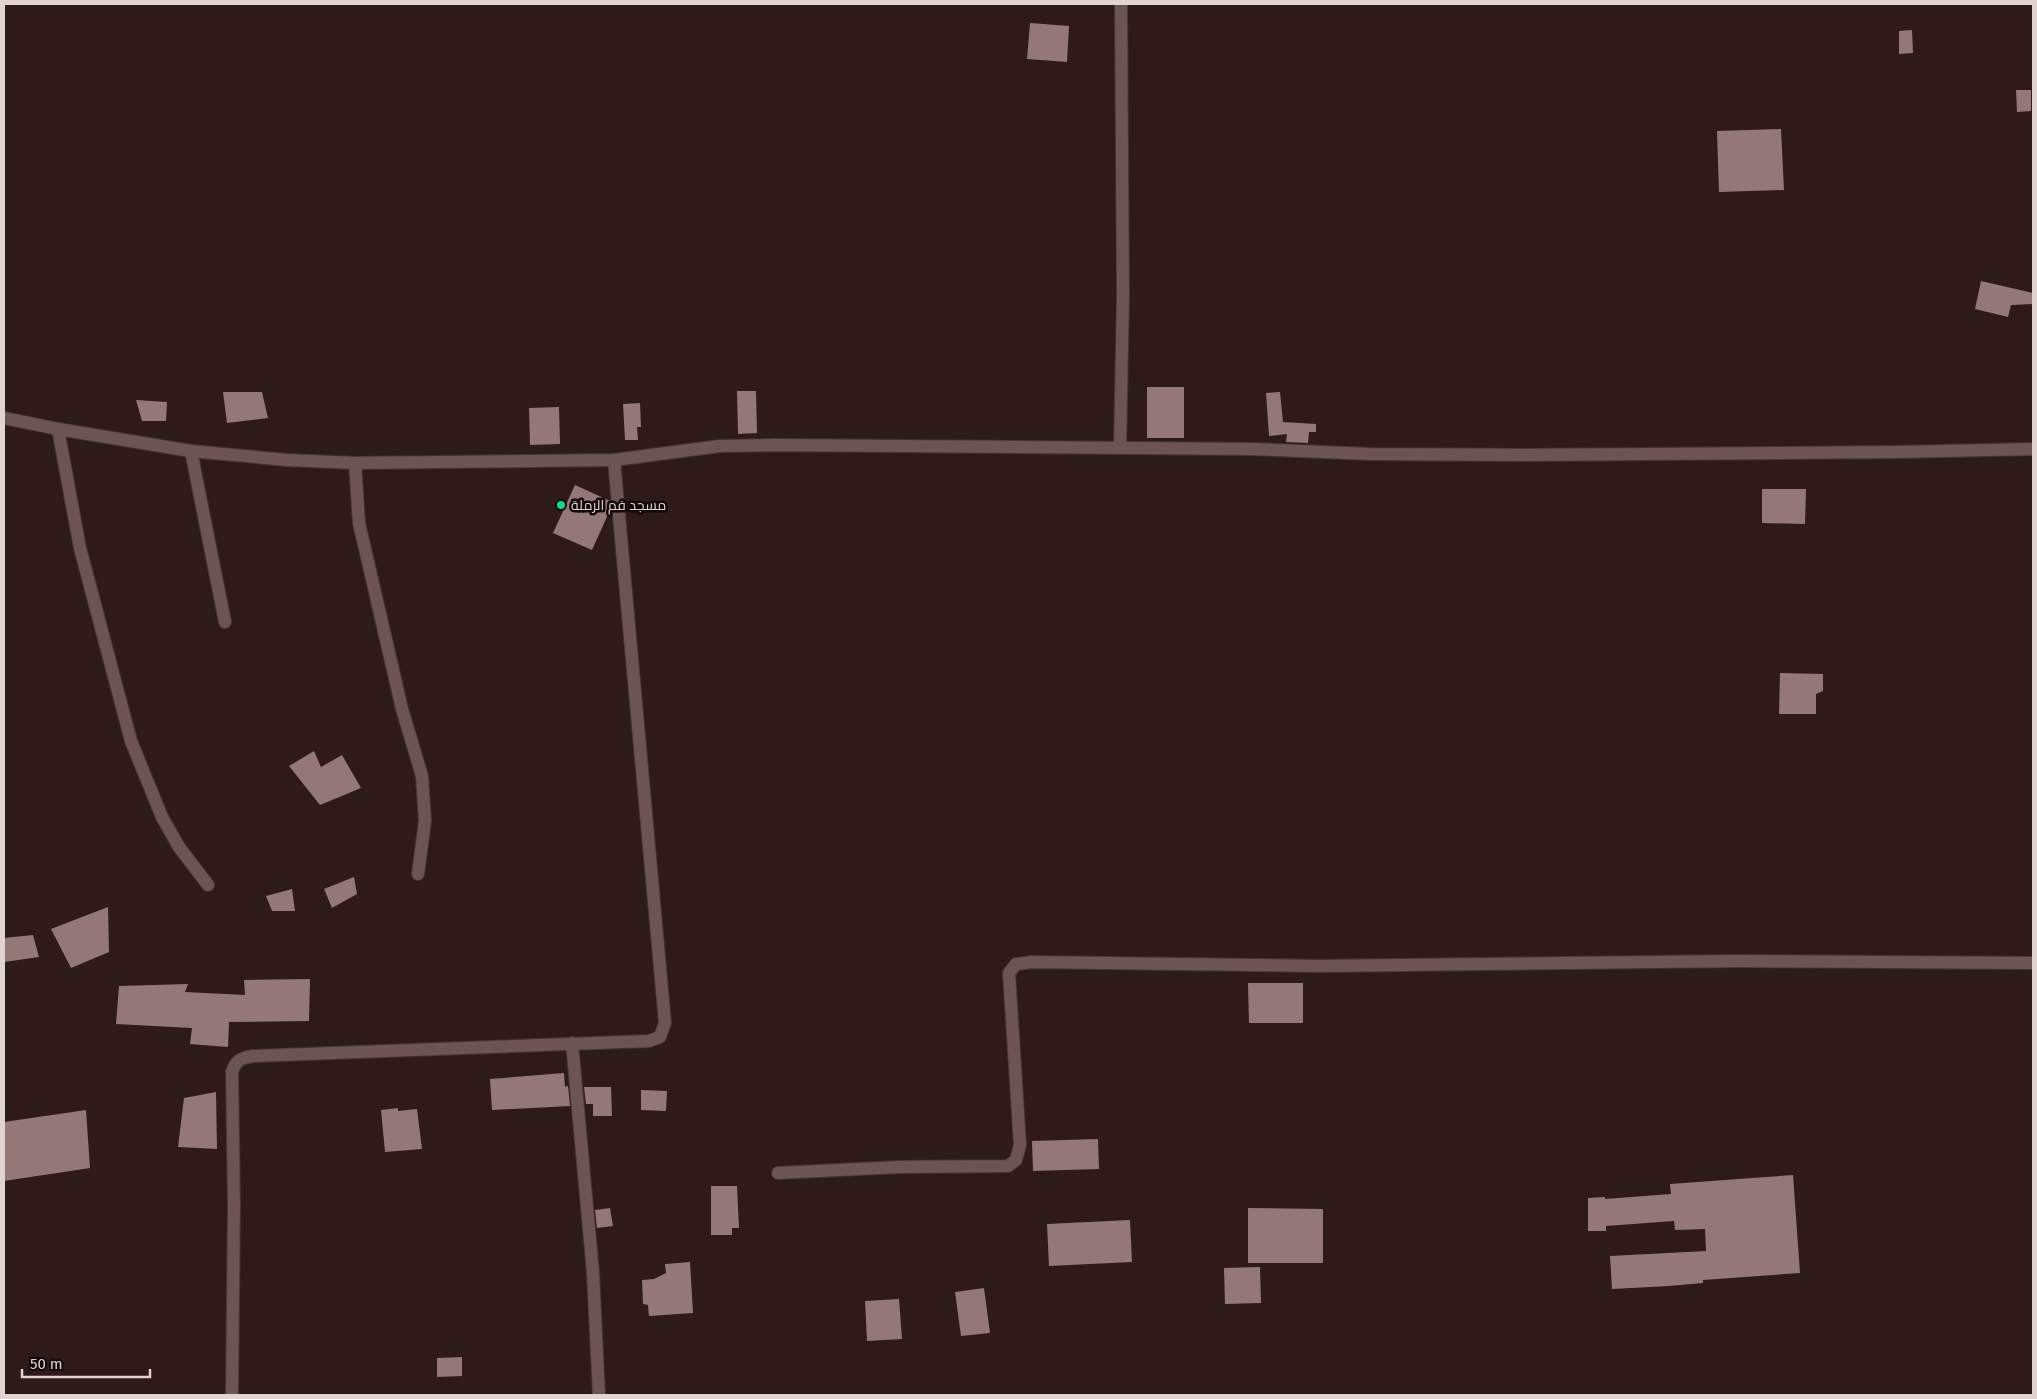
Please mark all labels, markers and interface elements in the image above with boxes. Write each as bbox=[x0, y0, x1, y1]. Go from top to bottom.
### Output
place label: مسجد فم الرملة bbox=[571, 497, 666, 515]
marker: مسجد فم الرملة bbox=[555, 499, 567, 511]
scale bar bbox=[22, 1346, 150, 1378]
text: 50 m bbox=[30, 1355, 63, 1373]

